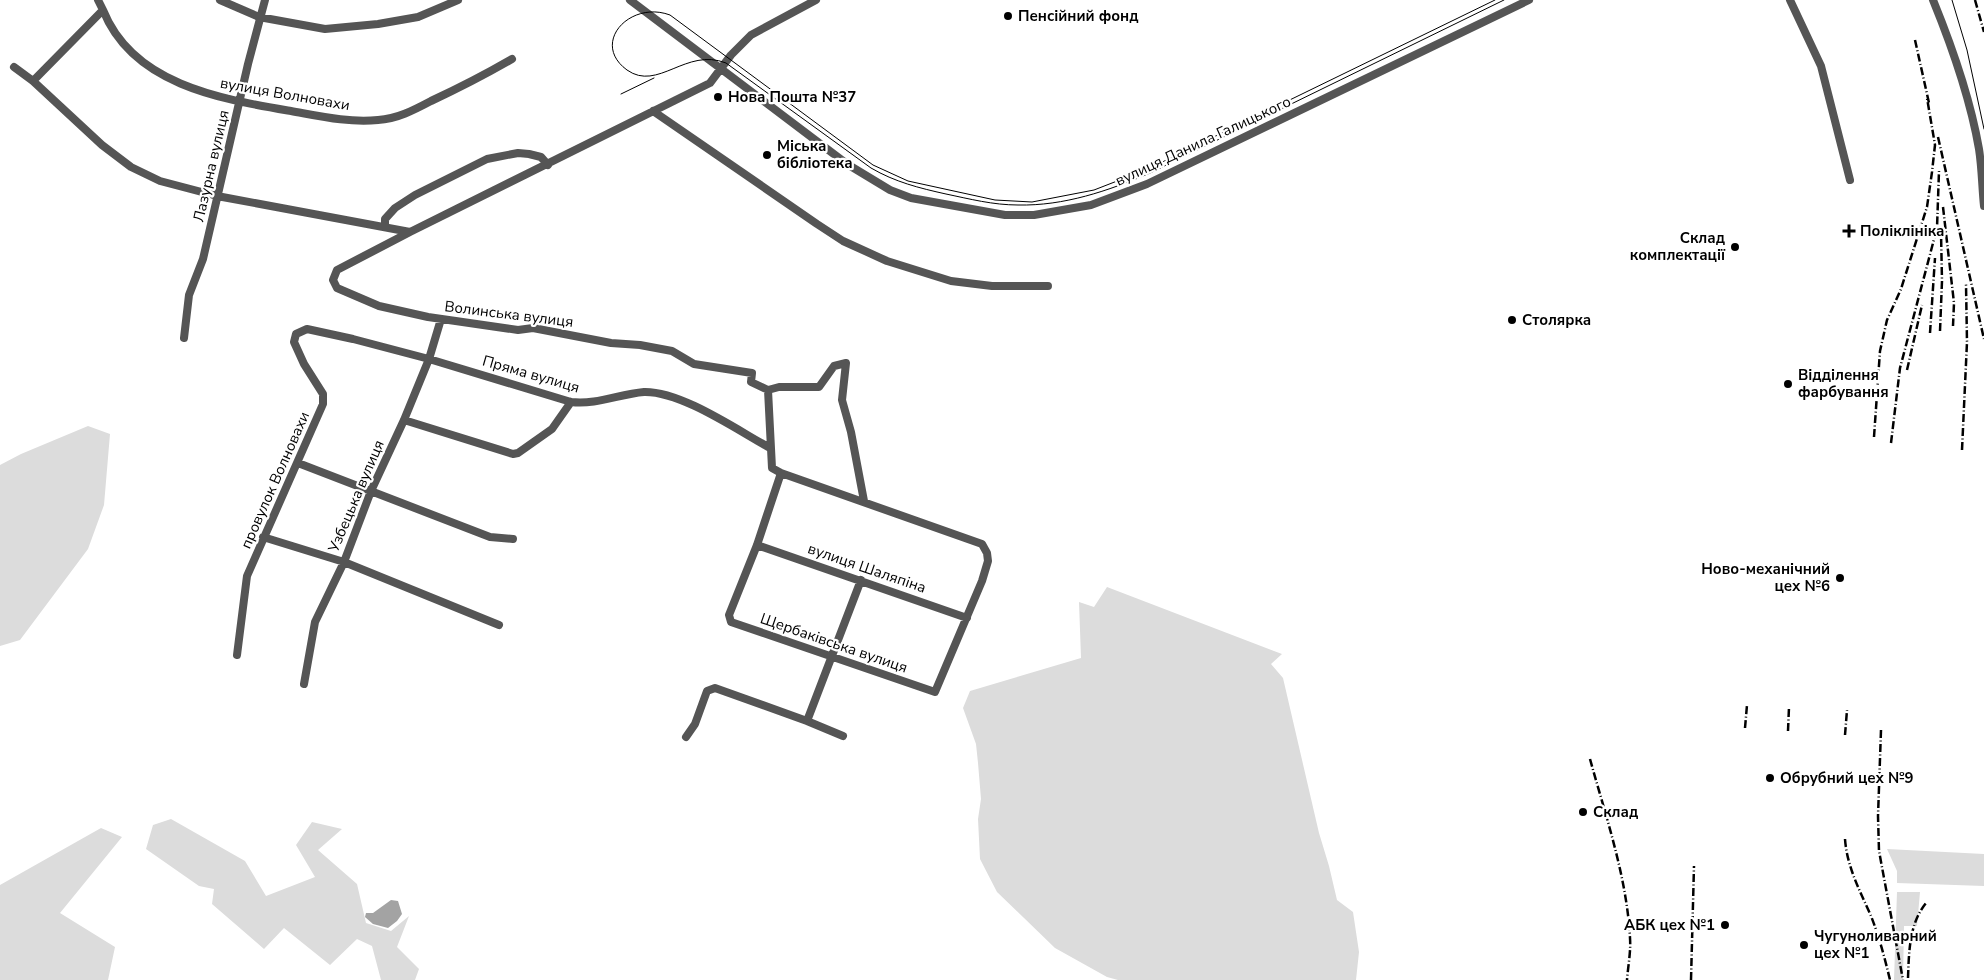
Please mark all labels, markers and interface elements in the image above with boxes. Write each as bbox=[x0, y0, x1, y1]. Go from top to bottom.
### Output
place label: Пенсійний фонд bbox=[1018, 6, 1138, 26]
marker: Пенсійний фонд bbox=[1002, 10, 1014, 22]
street label: вулиця Волновахи bbox=[219, 73, 351, 115]
place label: Нова Пошта №37 bbox=[728, 87, 856, 107]
marker: Нова Пошта №37 bbox=[712, 91, 724, 103]
street label: вулиця Данила Галицького bbox=[1112, 91, 1294, 191]
street label: Лазурна вулиця bbox=[188, 108, 234, 224]
place label: Міська бібліотека bbox=[777, 136, 853, 173]
marker: Міська бібліотека bbox=[761, 149, 773, 161]
place label: Поліклініка bbox=[1860, 221, 1945, 241]
marker: Поліклініка bbox=[1842, 224, 1856, 238]
place label: Склад комплектації bbox=[1630, 228, 1726, 265]
marker: Склад комплектації bbox=[1729, 241, 1741, 253]
street label: Волинська вулиця bbox=[443, 296, 575, 332]
place label: Столярка bbox=[1522, 310, 1591, 330]
marker: Столярка bbox=[1506, 314, 1518, 326]
street label: Пряма вулиця bbox=[480, 351, 582, 397]
place label: Відділення фарбування bbox=[1798, 365, 1889, 402]
marker: Відділення фарбування bbox=[1782, 378, 1794, 390]
street label: провулок Волновахи bbox=[236, 408, 314, 552]
street label: Узбецька вулиця bbox=[323, 437, 389, 556]
street label: вулиця Шаляпіна bbox=[805, 538, 929, 598]
place label: Ново-механічний цех №6 bbox=[1701, 559, 1830, 596]
marker: Ново-механічний цех №6 bbox=[1834, 572, 1846, 584]
street label: Щербаківська вулиця bbox=[758, 608, 910, 678]
place label: Обрубний цех №9 bbox=[1780, 768, 1914, 788]
marker: Обрубний цех №9 bbox=[1764, 772, 1776, 784]
place label: Склад bbox=[1593, 802, 1638, 822]
marker: Склад bbox=[1577, 806, 1589, 818]
place label: АБК цех №1 bbox=[1624, 915, 1715, 935]
marker: АБК цех №1 bbox=[1719, 919, 1731, 931]
place label: Чугуноливарний цех №1 bbox=[1814, 926, 1937, 963]
marker: Чугуноливарний цех №1 bbox=[1798, 939, 1810, 951]

